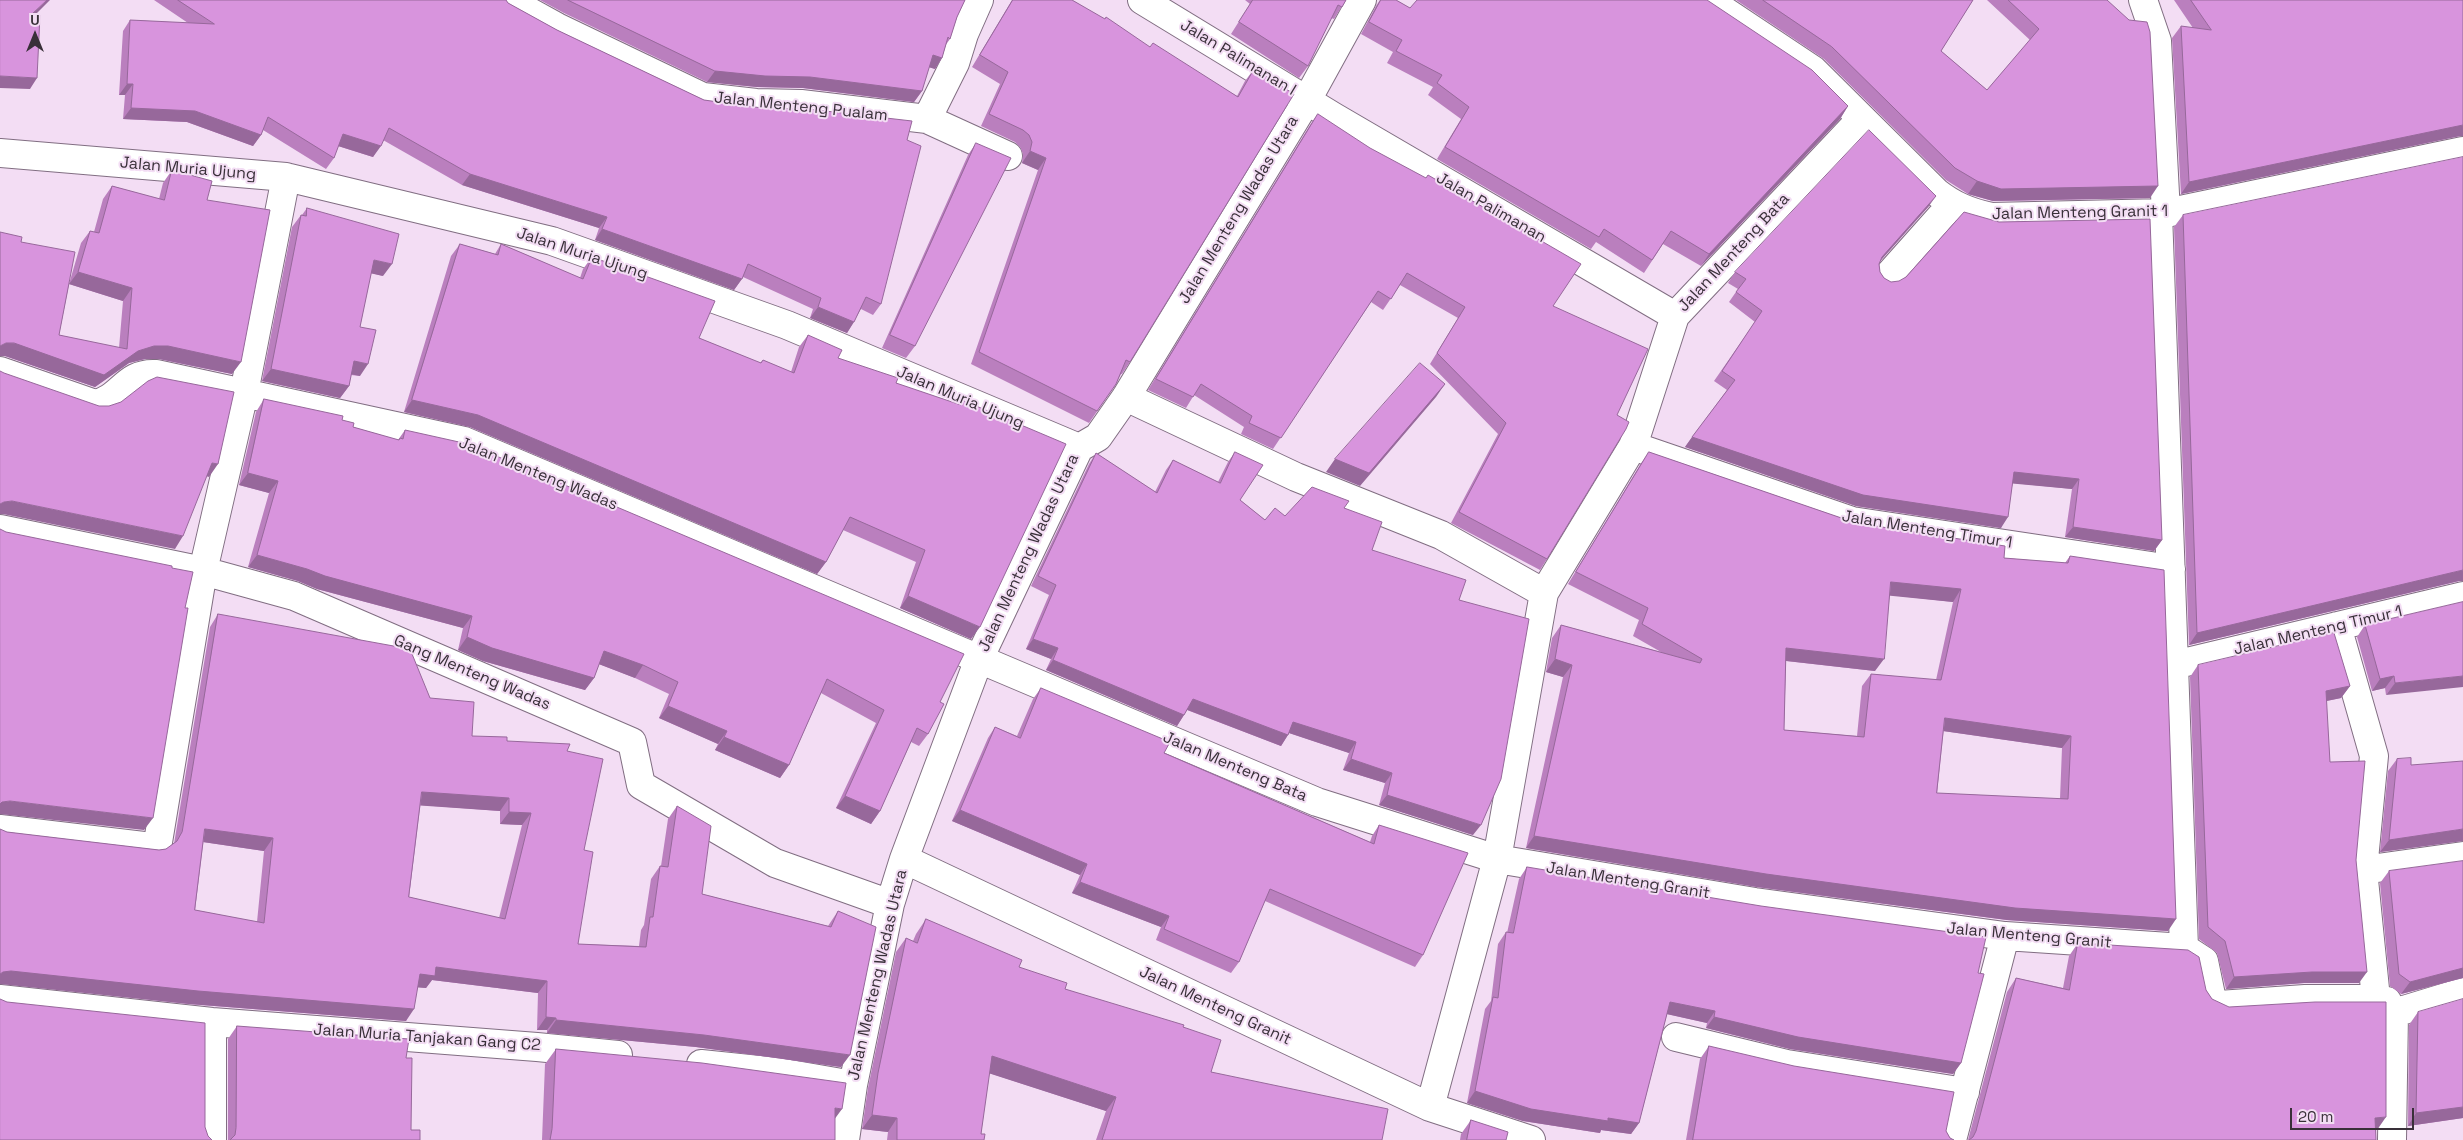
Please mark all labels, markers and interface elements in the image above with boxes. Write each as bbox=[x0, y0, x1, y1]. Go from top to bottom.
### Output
north arrow bbox=[10, 10, 60, 60]
text: U bbox=[30, 11, 40, 29]
street label: Jalan Palimanan I bbox=[1177, 16, 1299, 100]
street label: Jalan Menteng Pualam bbox=[713, 88, 889, 126]
street label: Jalan Menteng Wadas Utara bbox=[1175, 113, 1303, 307]
street label: Jalan Muria Ujung bbox=[119, 153, 257, 185]
street label: Jalan Palimanan bbox=[1433, 169, 1549, 247]
street label: Jalan Menteng Bata bbox=[1674, 190, 1794, 316]
street label: Jalan Menteng Granit 1 bbox=[1992, 202, 2168, 224]
street label: Jalan Muria Ujung bbox=[514, 224, 650, 284]
street label: Jalan Muria Ujung bbox=[893, 362, 1027, 434]
street label: Jalan Menteng Wadas bbox=[456, 433, 620, 515]
street label: Jalan Menteng Wadas Utara bbox=[975, 451, 1083, 655]
street label: Jalan Menteng Timur 1 bbox=[1840, 507, 2014, 553]
street label: Jalan Menteng Timur 1 bbox=[2232, 602, 2404, 660]
street label: Gang Menteng Wadas bbox=[391, 631, 553, 715]
street label: Jalan Menteng Bata bbox=[1160, 728, 1310, 806]
street label: Jalan Menteng Granit bbox=[1545, 859, 1711, 903]
street label: Jalan Menteng Wadas Utara bbox=[844, 868, 912, 1082]
street label: Jalan Menteng Granit bbox=[1946, 919, 2112, 953]
street label: Jalan Menteng Granit bbox=[1136, 962, 1294, 1050]
street label: Jalan Muria Tanjakan Gang C2 bbox=[313, 1020, 541, 1056]
scale bar bbox=[2293, 1098, 2417, 1130]
text: 20 m bbox=[2298, 1107, 2333, 1126]

